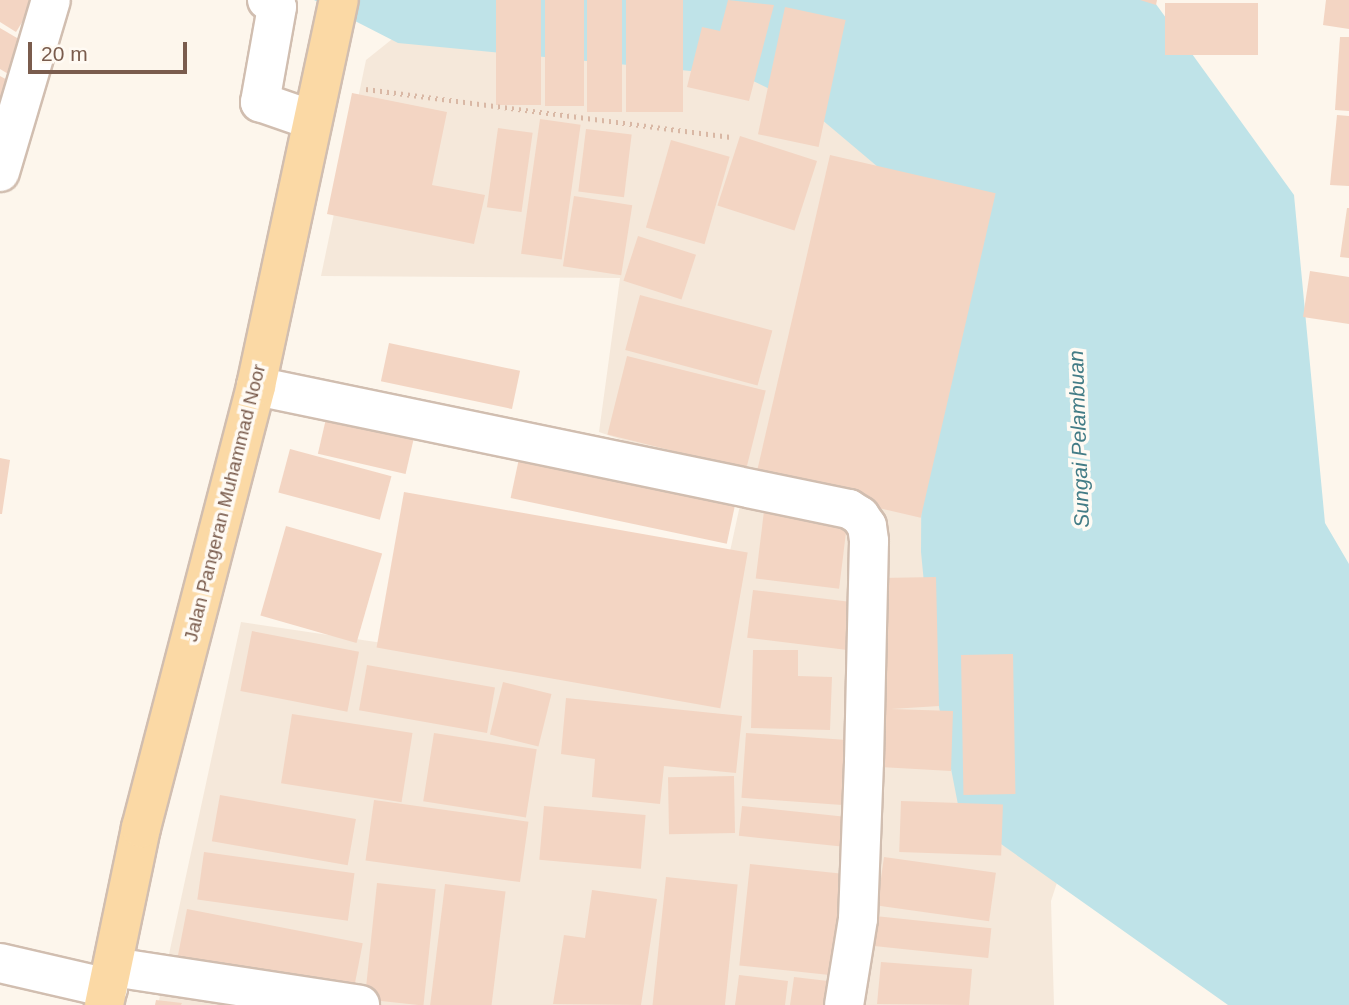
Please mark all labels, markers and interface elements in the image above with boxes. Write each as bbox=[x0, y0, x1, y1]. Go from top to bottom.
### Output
scale bar bbox=[32, 28, 191, 72]
text: 20 m bbox=[41, 42, 88, 65]
water label: Sungai Pelambuan bbox=[1063, 350, 1095, 528]
street label: Jalan Pangeran Muhammad Noor bbox=[179, 362, 271, 644]

